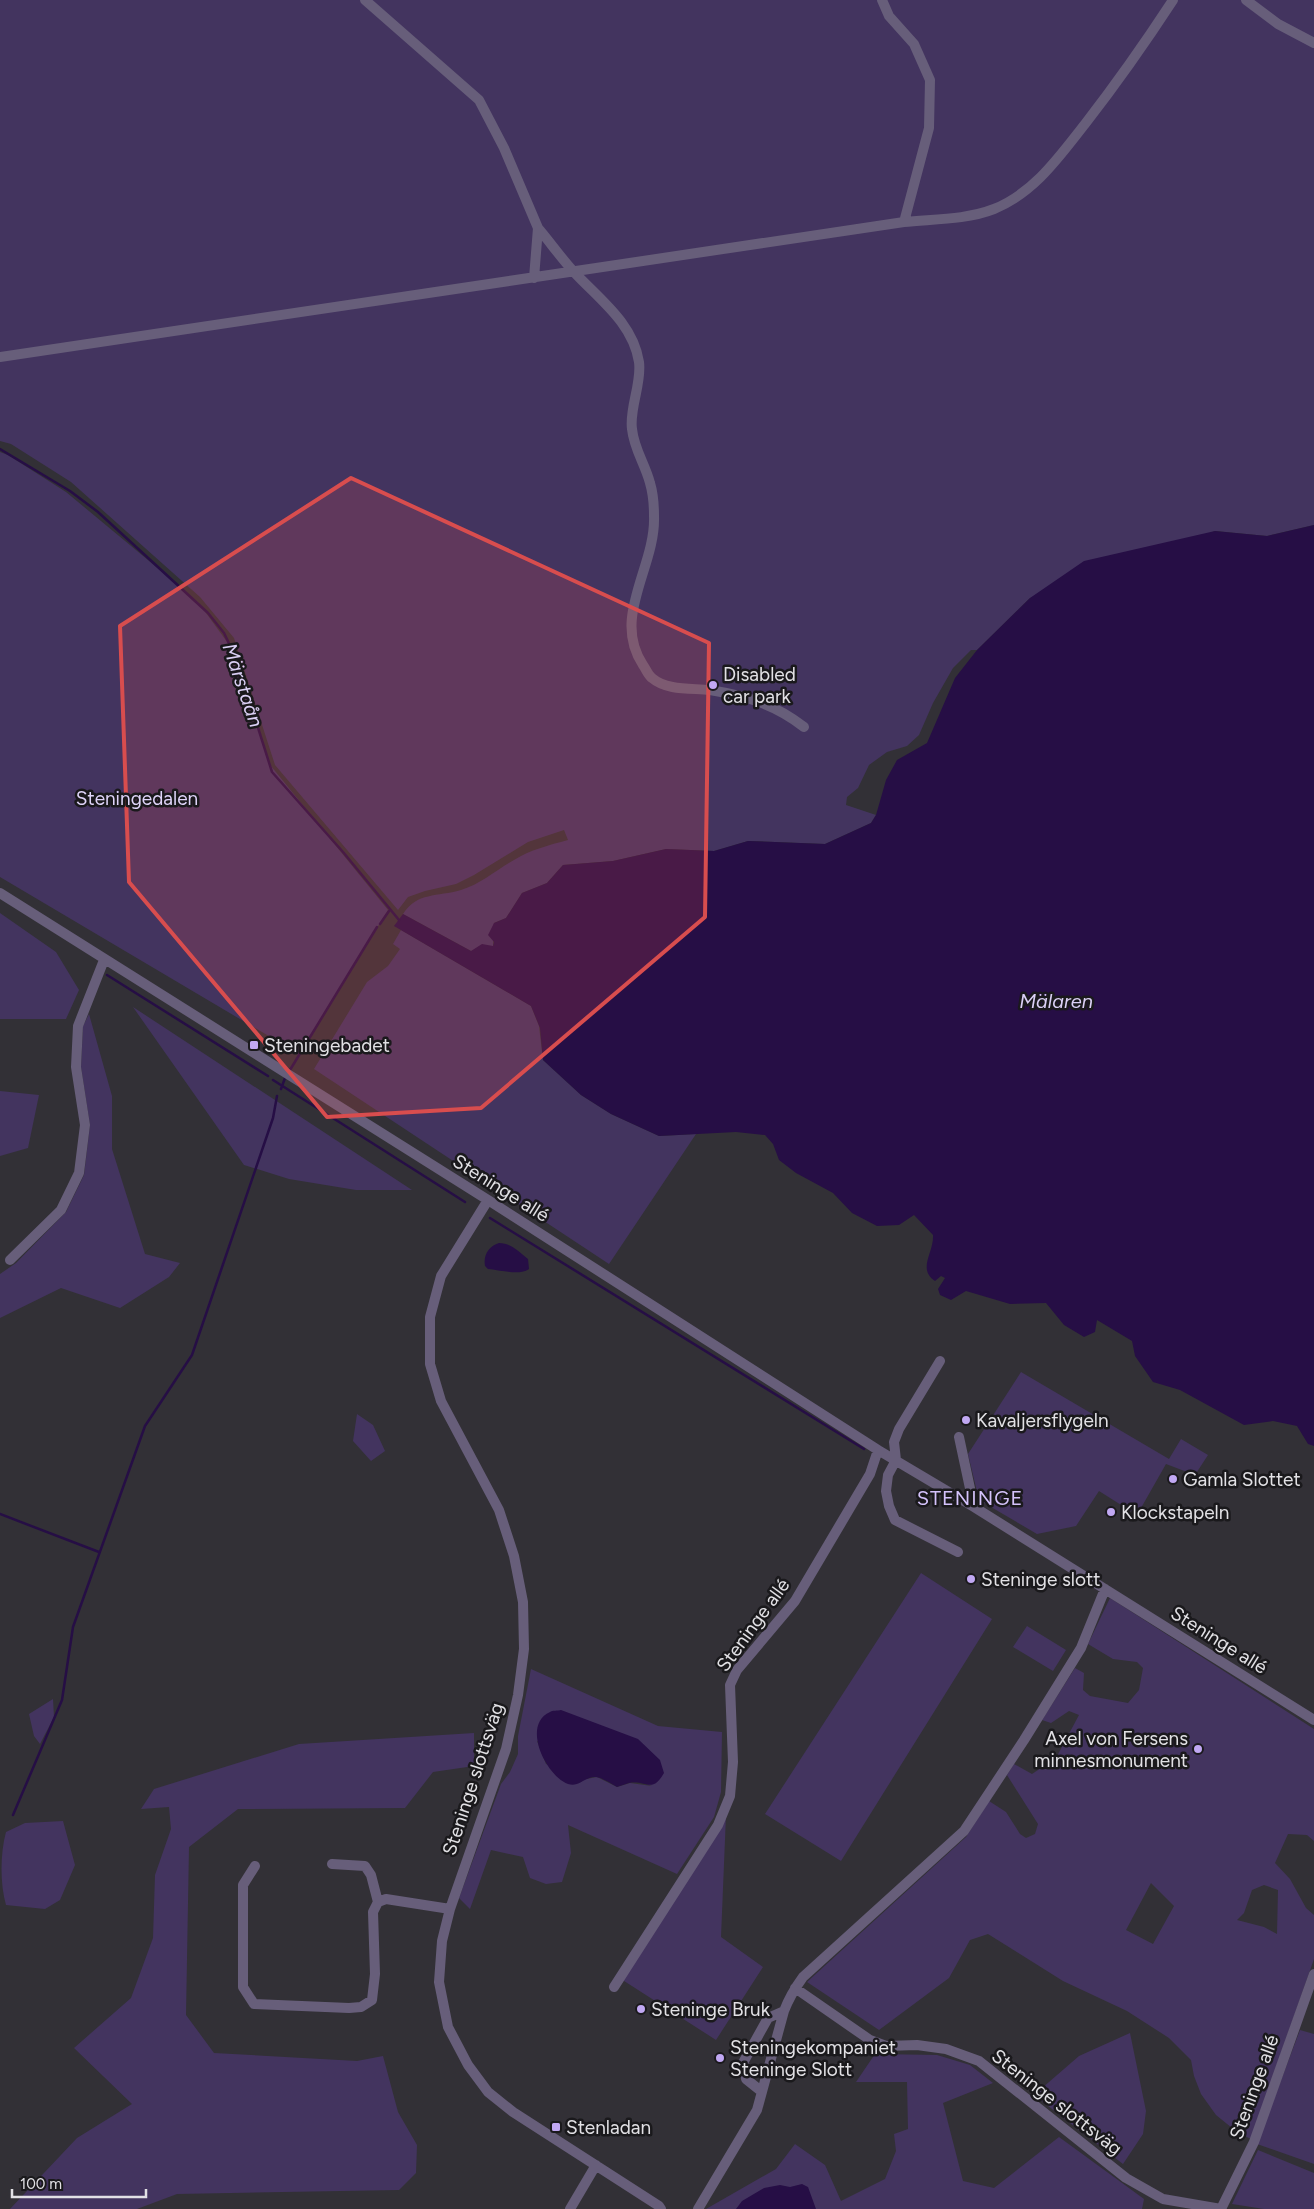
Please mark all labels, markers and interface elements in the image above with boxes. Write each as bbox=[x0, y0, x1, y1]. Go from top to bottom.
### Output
water label: Märstaån bbox=[217, 640, 269, 730]
place label: Disabled car park bbox=[723, 663, 796, 708]
marker: Disabled car park bbox=[707, 679, 719, 691]
park label: Steningedalen bbox=[76, 787, 198, 810]
water label: Mälaren bbox=[1019, 989, 1093, 1013]
place label: Steningebadet bbox=[264, 1034, 390, 1057]
marker: Steningebadet bbox=[248, 1039, 260, 1051]
street label: Steninge allé bbox=[448, 1149, 554, 1227]
place label: Kavaljersflygeln bbox=[976, 1409, 1109, 1432]
marker: Kavaljersflygeln bbox=[960, 1414, 972, 1426]
place label: Gamla Slottet bbox=[1183, 1468, 1301, 1491]
marker: Gamla Slottet bbox=[1167, 1473, 1179, 1485]
district label: STENINGE bbox=[917, 1486, 1023, 1510]
place label: Klockstapeln bbox=[1121, 1501, 1229, 1524]
marker: Klockstapeln bbox=[1105, 1506, 1117, 1518]
place label: Steninge slott bbox=[981, 1568, 1100, 1591]
marker: Steninge slott bbox=[965, 1573, 977, 1585]
street label: Steninge allé bbox=[712, 1574, 794, 1676]
street label: Steninge allé bbox=[1166, 1601, 1272, 1679]
street label: Steninge slottsväg bbox=[437, 1700, 509, 1858]
place label: Axel von Fersens minnesmonument bbox=[1034, 1727, 1188, 1772]
marker: Axel von Fersens minnesmonument bbox=[1192, 1743, 1204, 1755]
place label: Steninge Bruk bbox=[651, 1998, 771, 2021]
marker: Steninge Bruk bbox=[635, 2003, 647, 2015]
street label: Steninge allé bbox=[1224, 2032, 1284, 2142]
place label: Steningekompaniet Steninge Slott bbox=[730, 2036, 896, 2081]
street label: Steninge slottsväg bbox=[987, 2044, 1127, 2160]
marker: Steningekompaniet Steninge Slott bbox=[714, 2052, 726, 2064]
place label: Stenladan bbox=[566, 2116, 651, 2139]
marker: Stenladan bbox=[550, 2121, 562, 2133]
scale bar bbox=[12, 2166, 146, 2198]
text: 100 m bbox=[20, 2175, 62, 2193]

